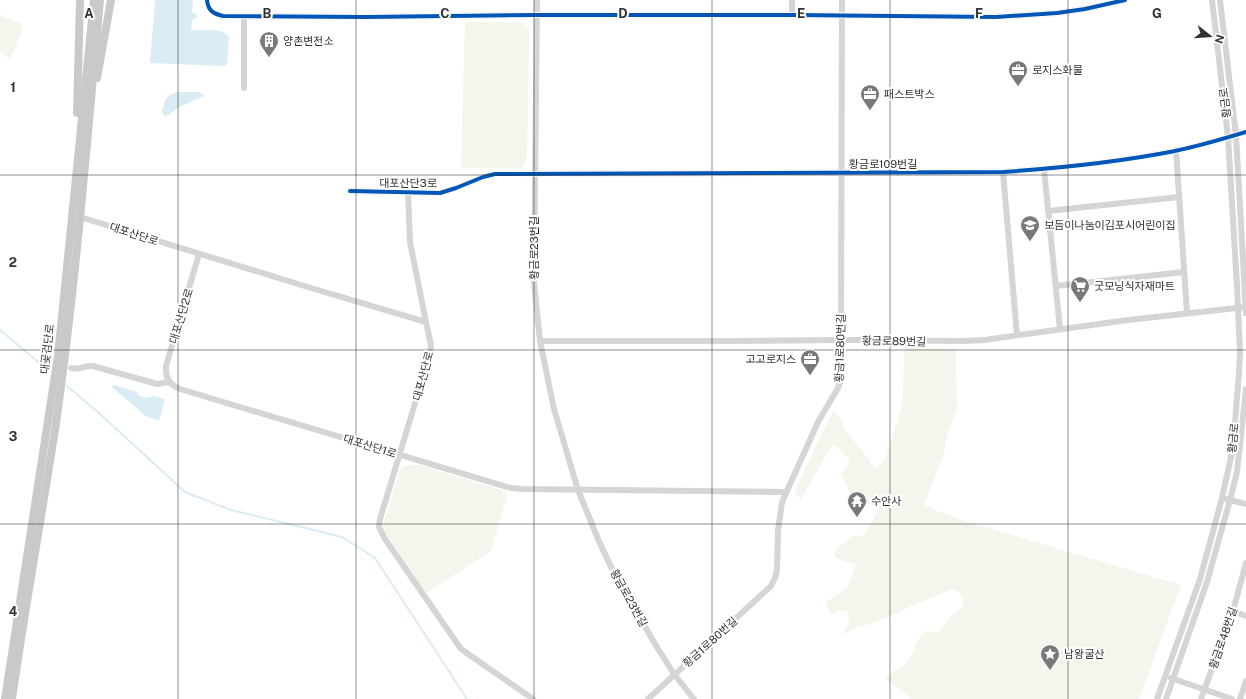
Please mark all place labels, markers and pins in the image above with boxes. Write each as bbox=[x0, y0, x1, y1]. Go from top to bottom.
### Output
building icon: 양촌변전소 bbox=[258, 30, 280, 58]
place label: 양촌변전소 bbox=[283, 35, 334, 47]
office icon: 로지스화물 bbox=[1007, 59, 1029, 87]
place label: 로지스화물 bbox=[1032, 64, 1083, 76]
office icon: 패스트박스 bbox=[859, 83, 881, 111]
place label: 패스트박스 bbox=[884, 88, 935, 100]
school or university icon: 보듬이나눔이김포시어린이집 bbox=[1019, 214, 1041, 242]
place label: 보듬이나눔이김포시어린이집 bbox=[1044, 219, 1176, 231]
supermarket icon: 굿모닝식자재마트 bbox=[1069, 275, 1091, 303]
place label: 굿모닝식자재마트 bbox=[1094, 280, 1175, 292]
office icon: 고고로지스 bbox=[799, 348, 821, 376]
place label: 고고로지스 bbox=[745, 353, 796, 365]
temple icon: 수안사 bbox=[846, 490, 868, 518]
place label: 수안사 bbox=[871, 495, 901, 507]
place icon: 남왕굴산 bbox=[1039, 643, 1061, 671]
place label: 남왕굴산 bbox=[1064, 648, 1104, 660]

